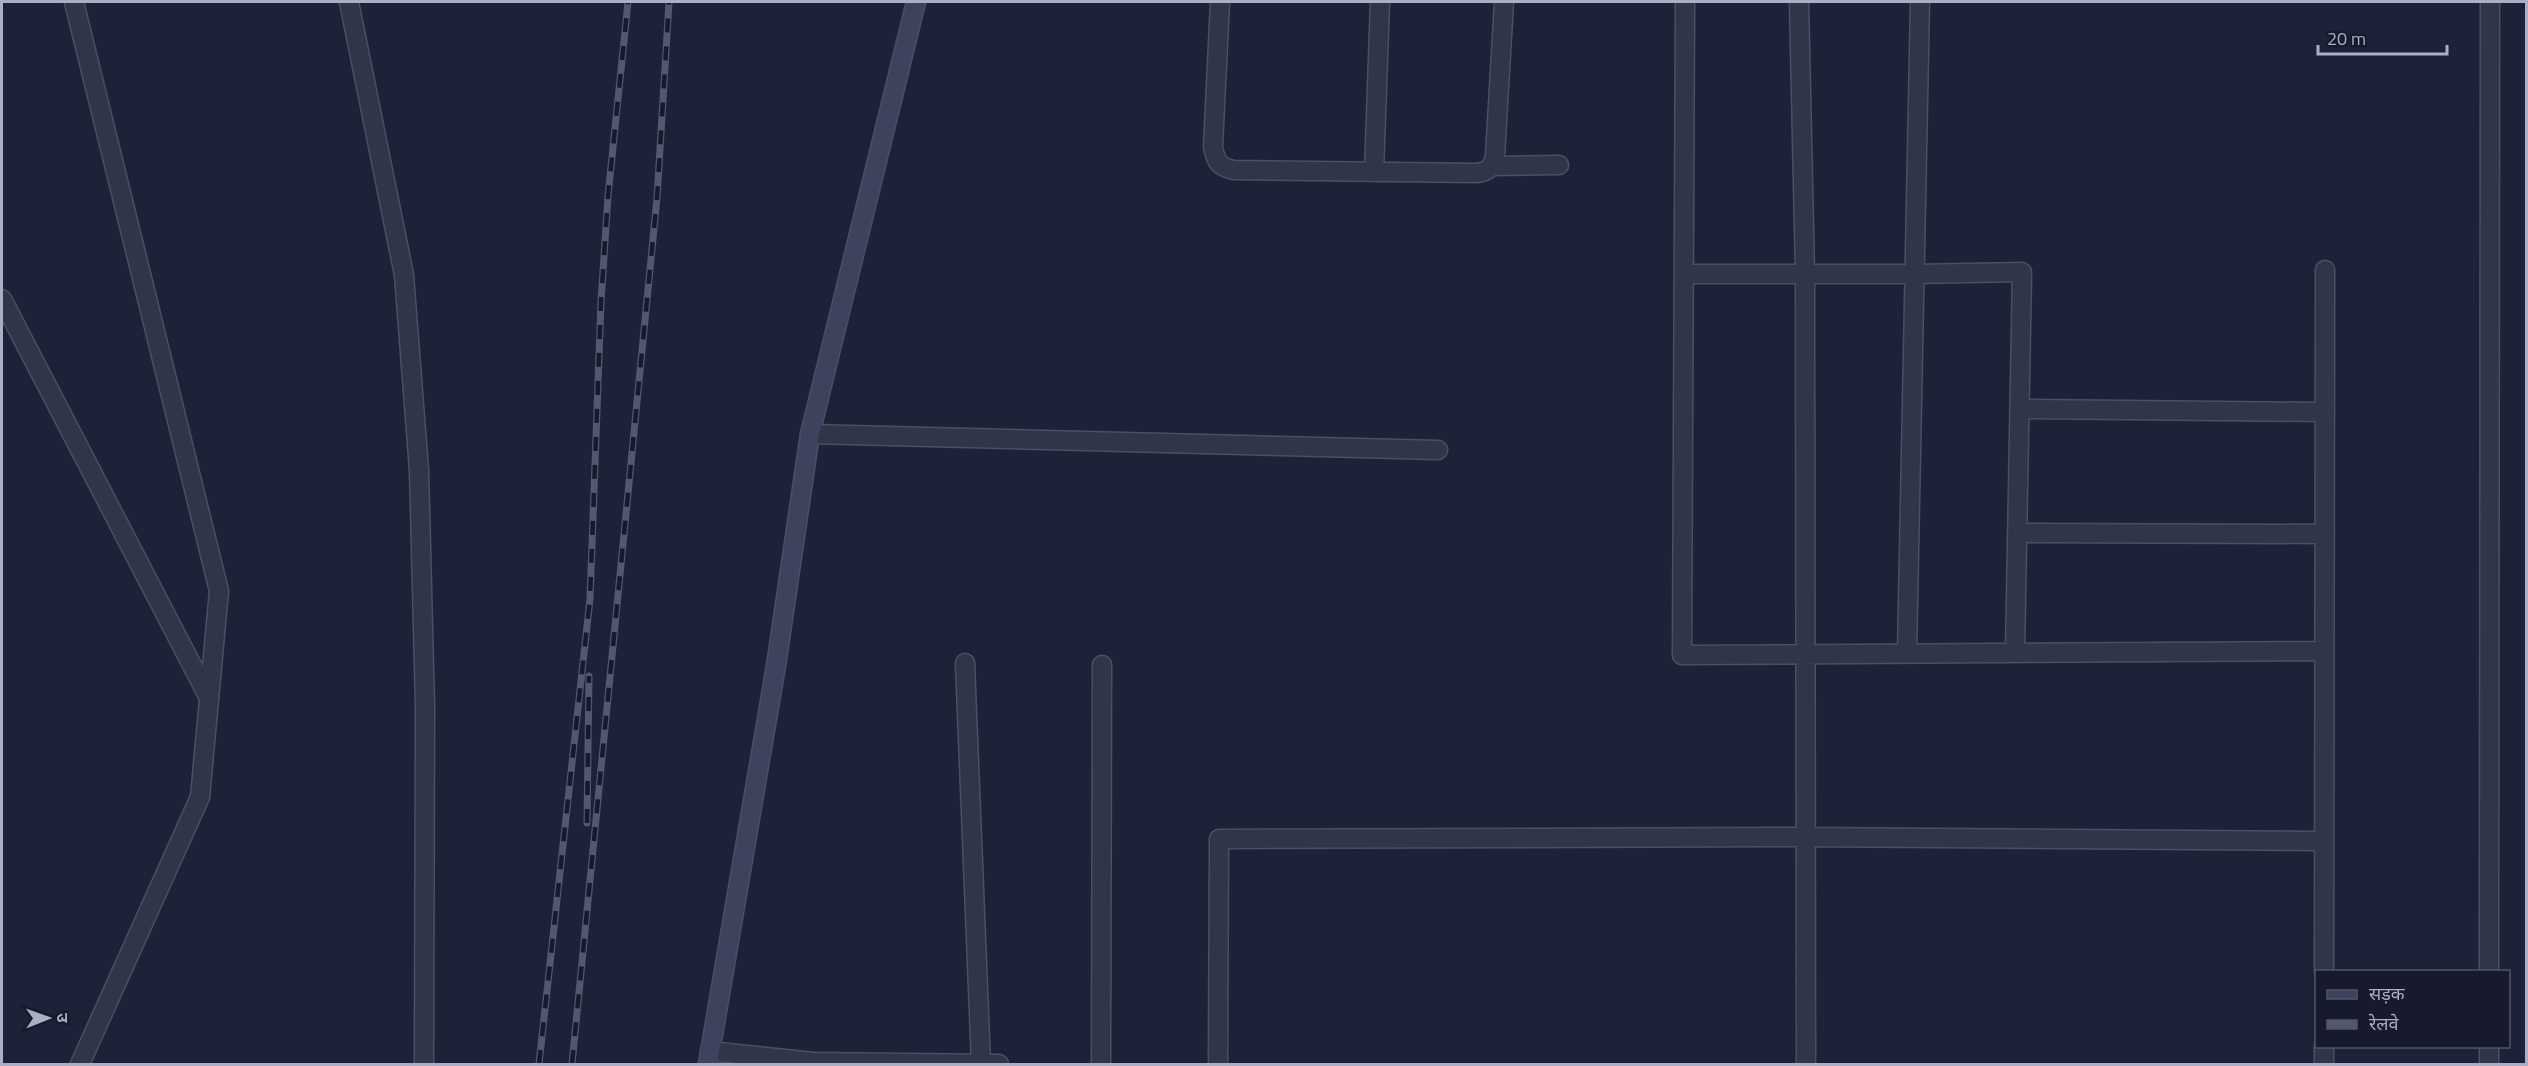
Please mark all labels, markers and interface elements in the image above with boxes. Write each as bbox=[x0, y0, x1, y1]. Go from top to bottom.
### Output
scale bar bbox=[2318, 18, 2447, 56]
text: 20 m bbox=[2327, 25, 2366, 52]
legend bbox=[2315, 970, 2510, 1048]
text: सड़क bbox=[2369, 980, 2406, 1007]
north arrow bbox=[18, 988, 78, 1048]
text: रेलवे bbox=[2368, 1010, 2400, 1037]
text: उ bbox=[51, 1013, 75, 1023]

